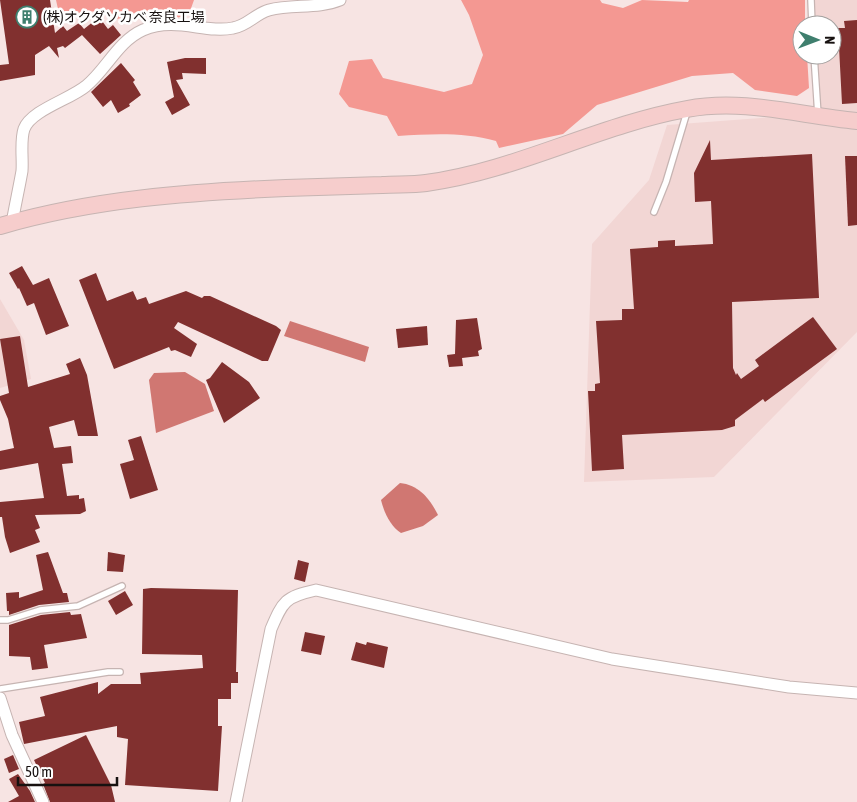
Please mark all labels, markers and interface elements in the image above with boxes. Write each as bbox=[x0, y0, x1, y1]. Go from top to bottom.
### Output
building icon: (株)オクダソカベ 奈良工場 bbox=[15, 5, 39, 29]
place label: (株)オクダソカベ 奈良工場 bbox=[43, 9, 205, 25]
north arrow bbox=[792, 15, 842, 65]
text: N bbox=[822, 36, 838, 44]
scale bar bbox=[18, 754, 116, 786]
text: 50 m bbox=[25, 763, 52, 780]

